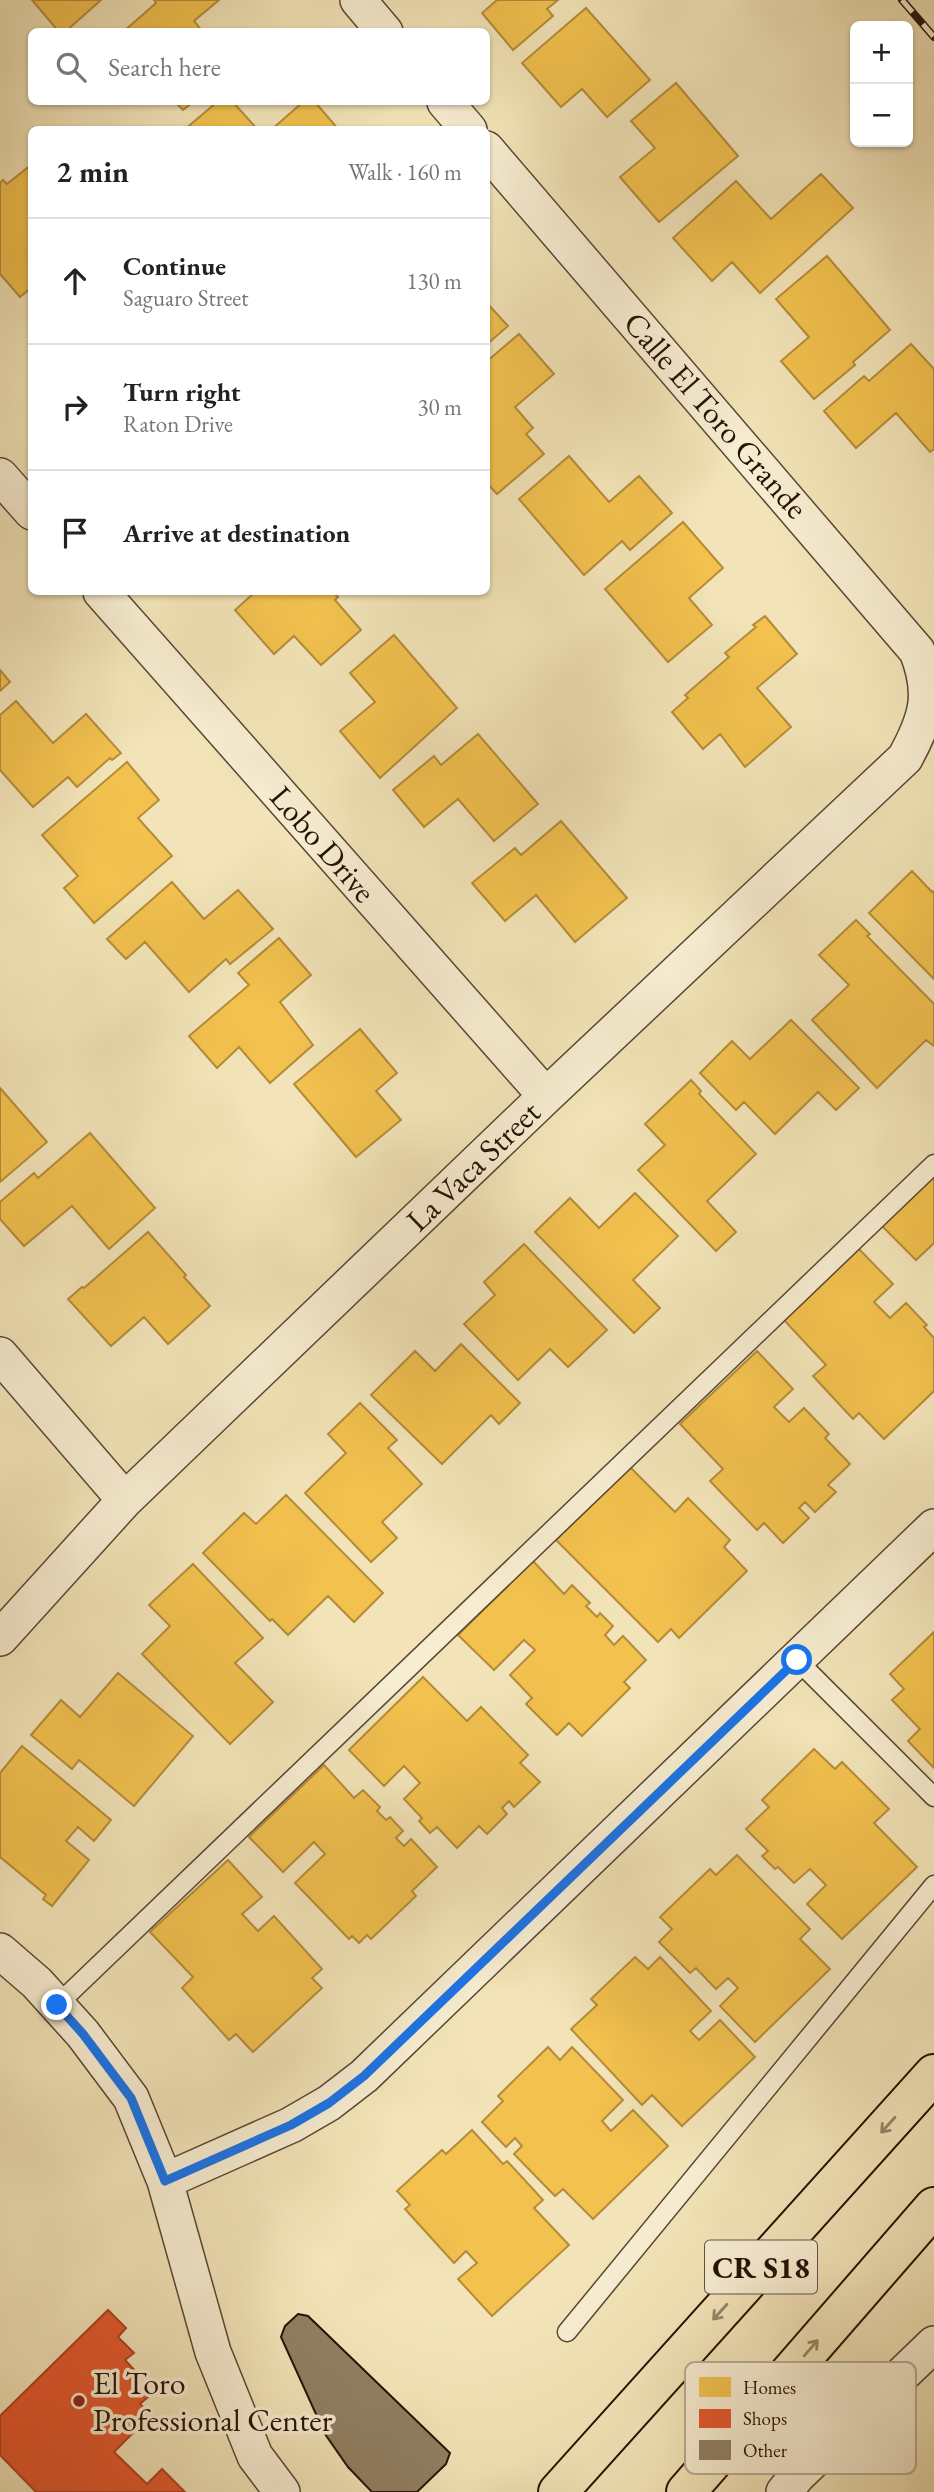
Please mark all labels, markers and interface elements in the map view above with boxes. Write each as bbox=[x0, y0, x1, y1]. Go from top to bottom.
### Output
map controls bbox=[850, 21, 913, 147]
button: + bbox=[850, 21, 913, 84]
search box bbox=[28, 28, 490, 105]
icon: search bbox=[52, 48, 90, 86]
text: Search here bbox=[108, 50, 221, 84]
button: − bbox=[850, 84, 913, 147]
text: 2 min bbox=[56, 152, 129, 191]
text: Walk · 160 m bbox=[348, 157, 462, 187]
text: Continue bbox=[123, 249, 226, 283]
icon: ahead bbox=[56, 262, 94, 300]
text: 130 m bbox=[406, 266, 462, 296]
text: Saguaro Street bbox=[123, 283, 248, 313]
street label: Calle El Toro Grande bbox=[615, 303, 817, 527]
text: Turn right bbox=[123, 375, 241, 409]
icon: right bbox=[56, 388, 94, 426]
text: 30 m bbox=[417, 392, 462, 422]
text: Raton Drive bbox=[123, 409, 233, 439]
icon: arrive bbox=[56, 514, 94, 552]
text: Arrive at destination bbox=[123, 516, 350, 550]
street label: Lobo Drive bbox=[261, 777, 385, 911]
street label: La Vaca Street bbox=[397, 1092, 549, 1240]
route start bbox=[781, 1644, 812, 1675]
route end bbox=[41, 1989, 72, 2020]
one-way arrow bbox=[880, 2116, 897, 2133]
road number: CR S18 bbox=[705, 2240, 817, 2294]
one-way arrow bbox=[712, 2303, 728, 2321]
one-way arrow bbox=[803, 2339, 819, 2357]
place label: El Toro Professional Center bbox=[93, 2362, 333, 2441]
legend bbox=[685, 2362, 916, 2474]
text: Homes bbox=[743, 2375, 796, 2400]
marker: El Toro Professional Center bbox=[71, 2393, 87, 2409]
text: Shops bbox=[743, 2406, 787, 2431]
text: Other bbox=[743, 2438, 788, 2463]

